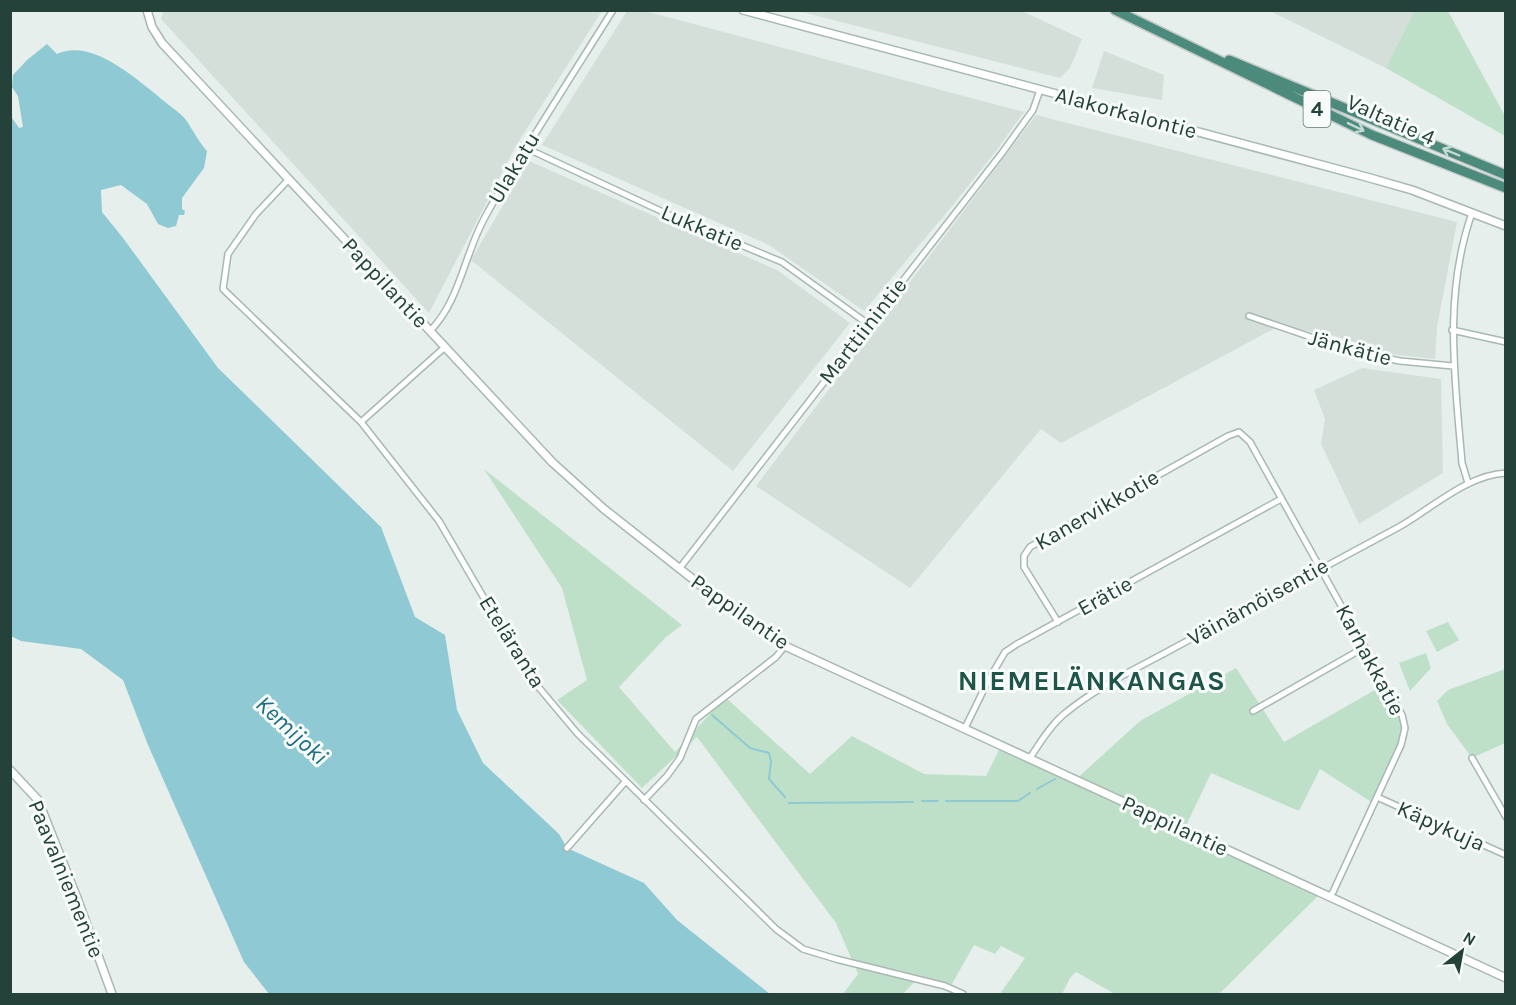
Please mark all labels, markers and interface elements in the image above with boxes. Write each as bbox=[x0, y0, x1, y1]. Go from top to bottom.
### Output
street label: Alakorkalontie bbox=[1052, 82, 1200, 144]
street label: Valtatie 4 bbox=[1343, 89, 1439, 151]
road number: 4 bbox=[1304, 91, 1330, 127]
one-way arrow bbox=[1346, 122, 1364, 134]
street label: Ulakatu bbox=[483, 128, 545, 208]
one-way arrow bbox=[1443, 146, 1461, 157]
street label: Lukkatie bbox=[657, 199, 747, 257]
street label: Pappilantie bbox=[337, 232, 433, 334]
street label: Marttiinintie bbox=[813, 273, 913, 389]
street label: Jänkätie bbox=[1306, 324, 1394, 372]
street label: Kanervikkotie bbox=[1031, 464, 1163, 556]
street label: Väinämöisentie bbox=[1183, 553, 1333, 651]
street label: Pappilantie bbox=[686, 569, 794, 655]
street label: Erätie bbox=[1073, 570, 1137, 622]
street label: Eteläranta bbox=[473, 591, 551, 693]
street label: Karhakkatie bbox=[1330, 600, 1410, 720]
district label: NIEMELÄNKANGAS bbox=[958, 664, 1226, 697]
water label: Kemijoki bbox=[250, 690, 334, 770]
street label: Pappilantie bbox=[1118, 790, 1232, 862]
street label: Käpykuja bbox=[1393, 795, 1489, 857]
street label: Paavalniementie bbox=[22, 796, 110, 962]
north arrow bbox=[1432, 921, 1492, 981]
text: N bbox=[1460, 927, 1479, 950]

